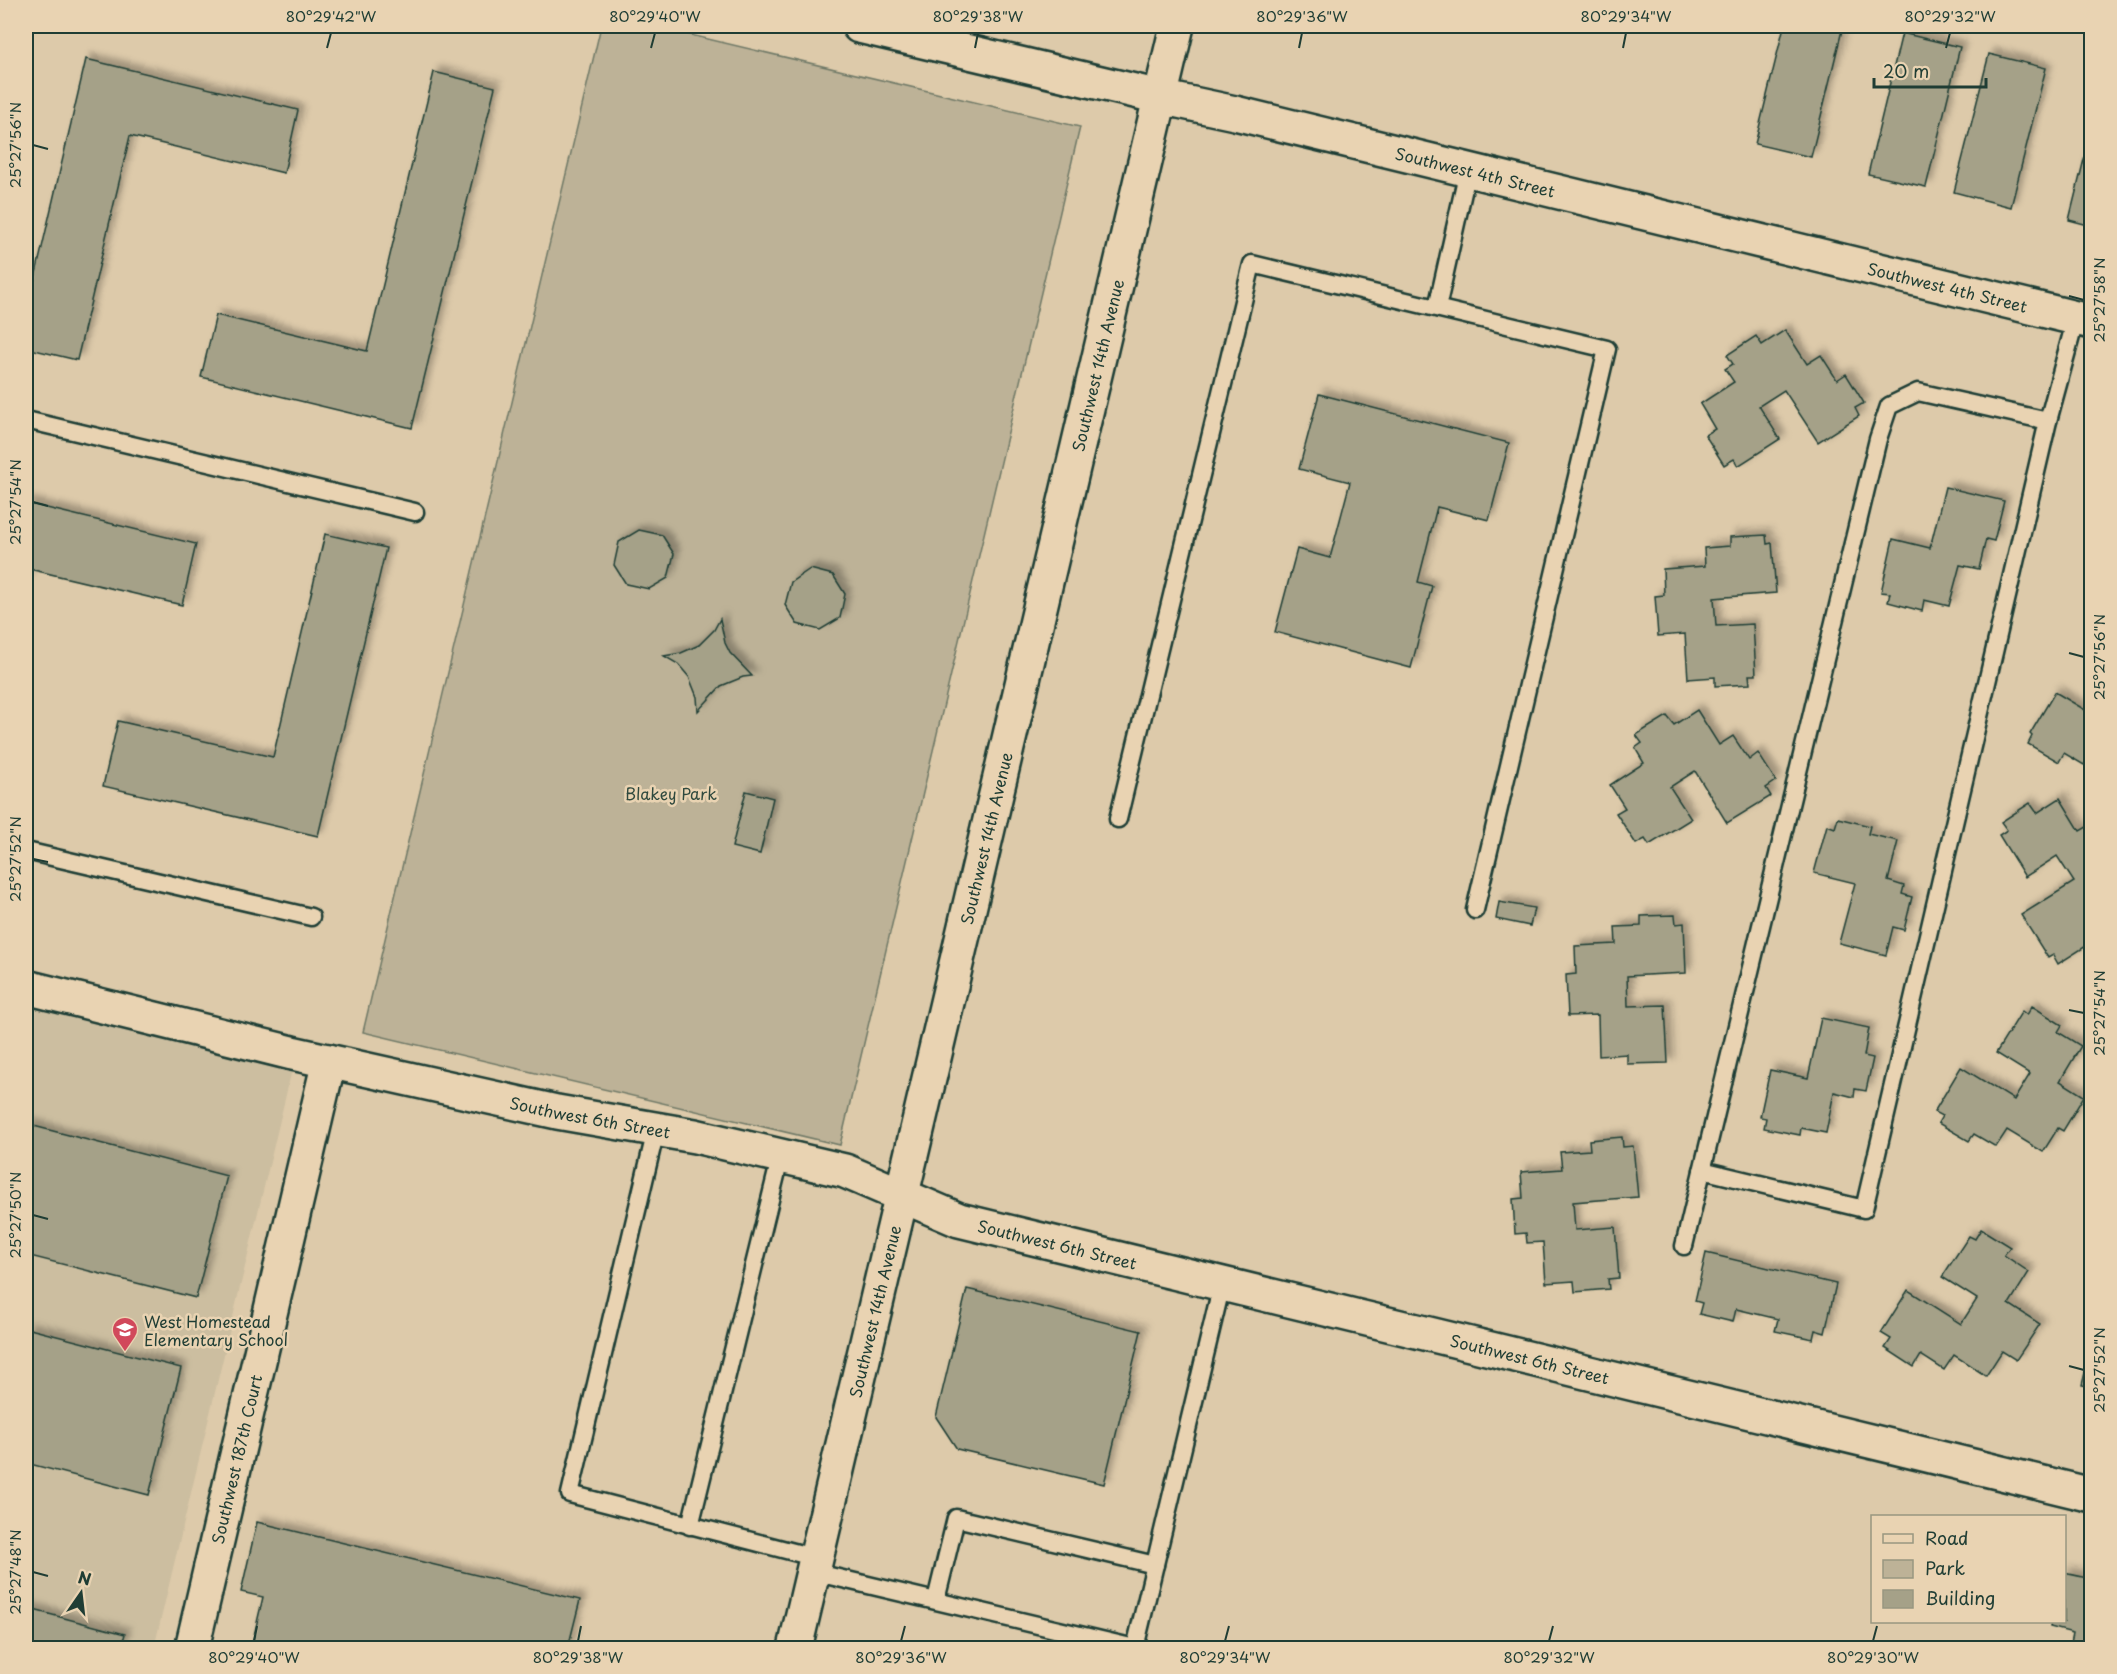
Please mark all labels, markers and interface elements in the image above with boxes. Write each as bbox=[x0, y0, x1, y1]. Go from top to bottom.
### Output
text: 80°29'42"W bbox=[286, 4, 377, 27]
text: 80°29'40"W bbox=[609, 4, 701, 27]
text: 80°29'38"W bbox=[933, 4, 1024, 27]
text: 80°29'36"W bbox=[1256, 4, 1348, 27]
text: 80°29'34"W bbox=[1581, 4, 1672, 27]
text: 80°29'32"W bbox=[1904, 4, 1996, 27]
scale bar bbox=[1874, 51, 1986, 89]
text: 20 m bbox=[1883, 57, 1929, 84]
text: 25°27'56"N bbox=[3, 102, 26, 188]
street label: Southwest 4th Street bbox=[1393, 141, 1558, 203]
street label: Southwest 4th Street bbox=[1865, 256, 2030, 318]
text: 25°27'58"N bbox=[2087, 257, 2110, 343]
street label: Southwest 14th Avenue bbox=[1065, 276, 1129, 454]
text: 25°27'54"N bbox=[3, 459, 26, 545]
text: 25°27'56"N bbox=[2087, 614, 2110, 700]
street label: Southwest 14th Avenue bbox=[954, 749, 1018, 927]
park label: Blakey Park bbox=[625, 781, 717, 805]
text: 25°27'52"N bbox=[3, 816, 26, 902]
text: 25°27'54"N bbox=[2087, 970, 2110, 1056]
street label: Southwest 6th Street bbox=[508, 1090, 673, 1144]
text: 25°27'50"N bbox=[3, 1172, 26, 1258]
street label: Southwest 6th Street bbox=[975, 1213, 1140, 1275]
street label: Southwest 14th Avenue bbox=[842, 1222, 906, 1400]
place label: West Homestead Elementary School bbox=[144, 1309, 288, 1351]
school or university icon: West Homestead Elementary School bbox=[110, 1315, 140, 1353]
text: 25°27'52"N bbox=[2087, 1327, 2110, 1413]
street label: Southwest 6th Street bbox=[1448, 1328, 1612, 1389]
street label: Southwest 187th Court bbox=[205, 1372, 268, 1546]
legend bbox=[1871, 1515, 2066, 1623]
text: Road bbox=[1925, 1524, 1969, 1551]
text: 25°27'48"N bbox=[3, 1529, 26, 1615]
text: Park bbox=[1925, 1554, 1965, 1581]
north arrow bbox=[51, 1563, 111, 1623]
text: N bbox=[76, 1564, 94, 1591]
text: Building bbox=[1925, 1584, 1995, 1611]
text: 80°29'40"W bbox=[208, 1645, 300, 1668]
text: 80°29'38"W bbox=[533, 1645, 624, 1668]
text: 80°29'36"W bbox=[855, 1645, 947, 1668]
text: 80°29'34"W bbox=[1180, 1645, 1271, 1668]
text: 80°29'32"W bbox=[1503, 1645, 1595, 1668]
text: 80°29'30"W bbox=[1827, 1645, 1920, 1668]

